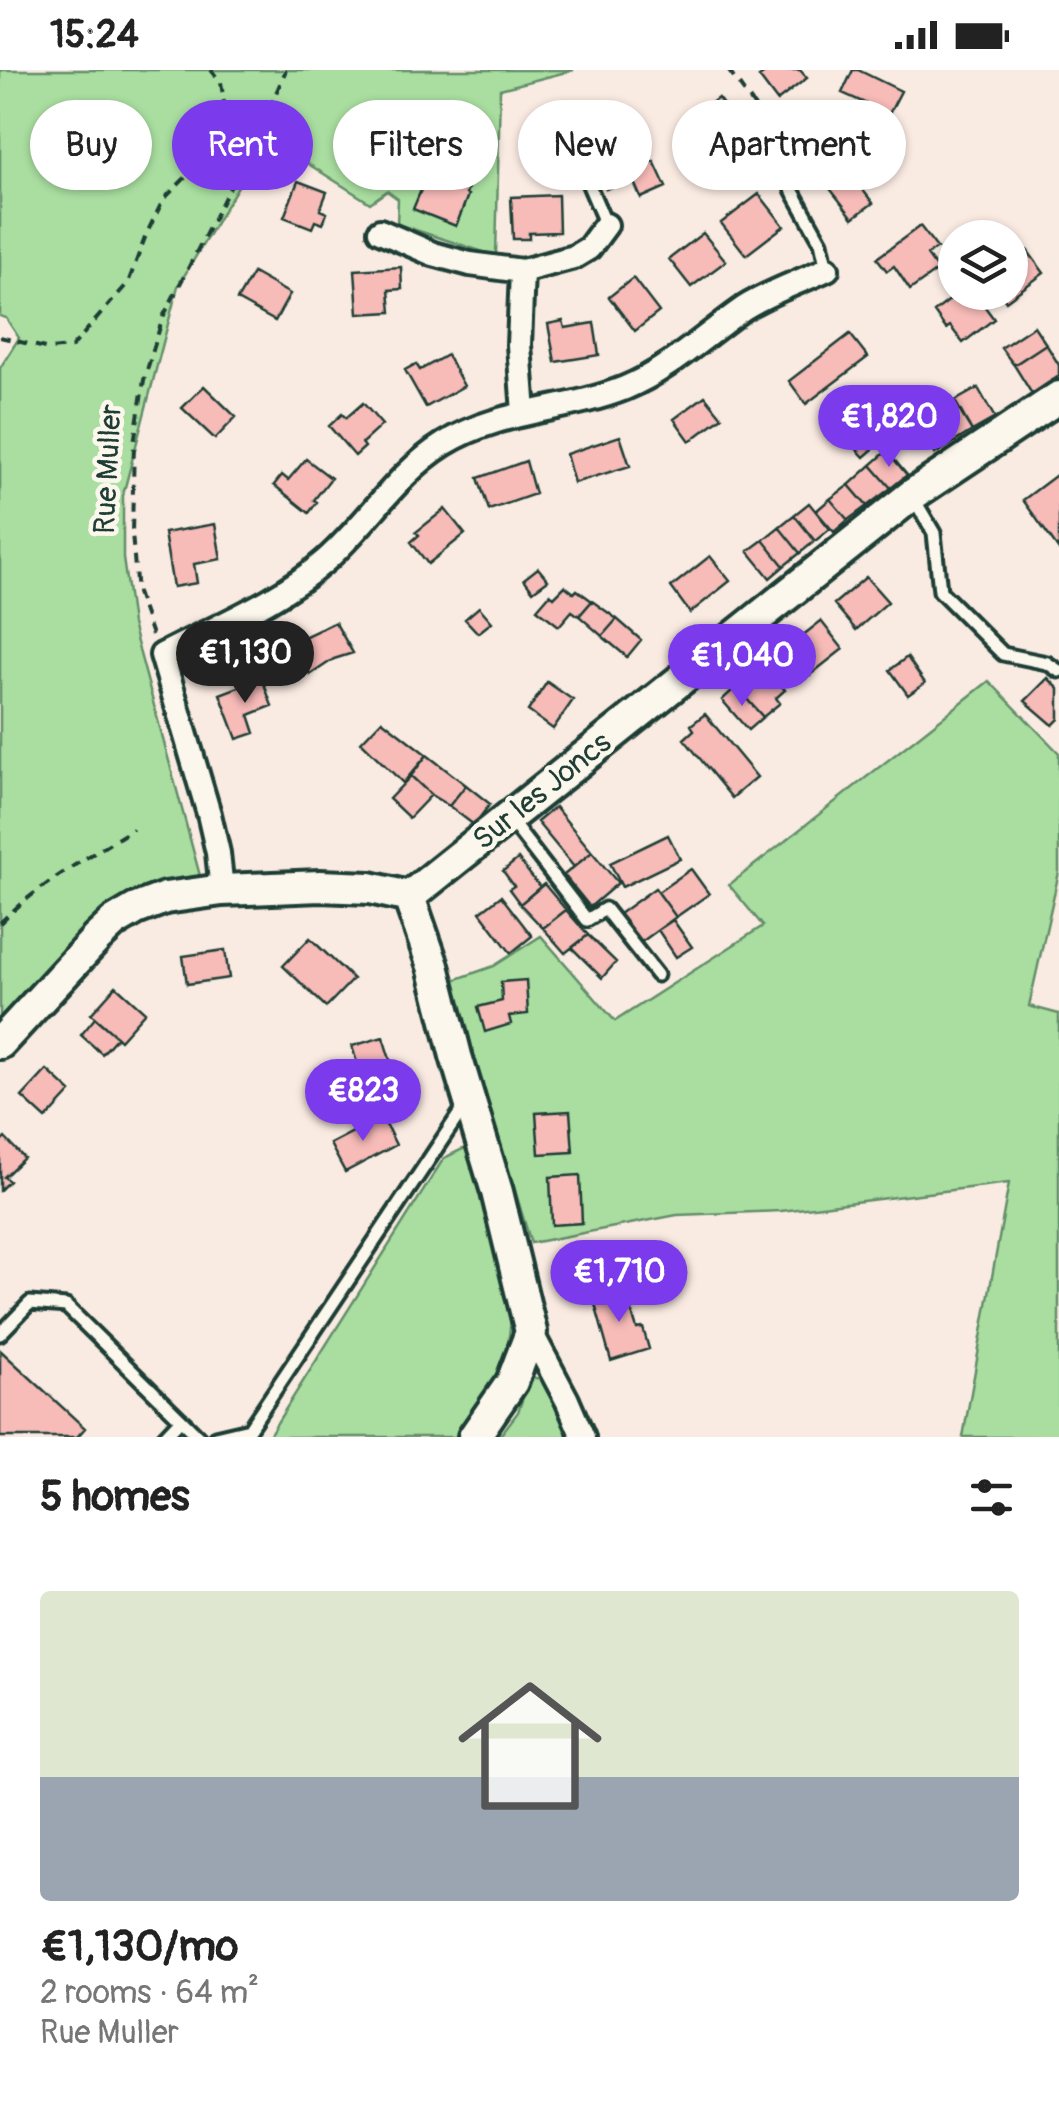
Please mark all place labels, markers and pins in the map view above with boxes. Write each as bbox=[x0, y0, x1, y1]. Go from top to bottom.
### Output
pin: €1,820 bbox=[808, 385, 970, 470]
pin: €1,130 bbox=[164, 621, 326, 706]
pin: €1,040 bbox=[661, 624, 823, 709]
pin: €823 bbox=[304, 1059, 422, 1144]
pin: €1,710 bbox=[538, 1240, 700, 1325]

